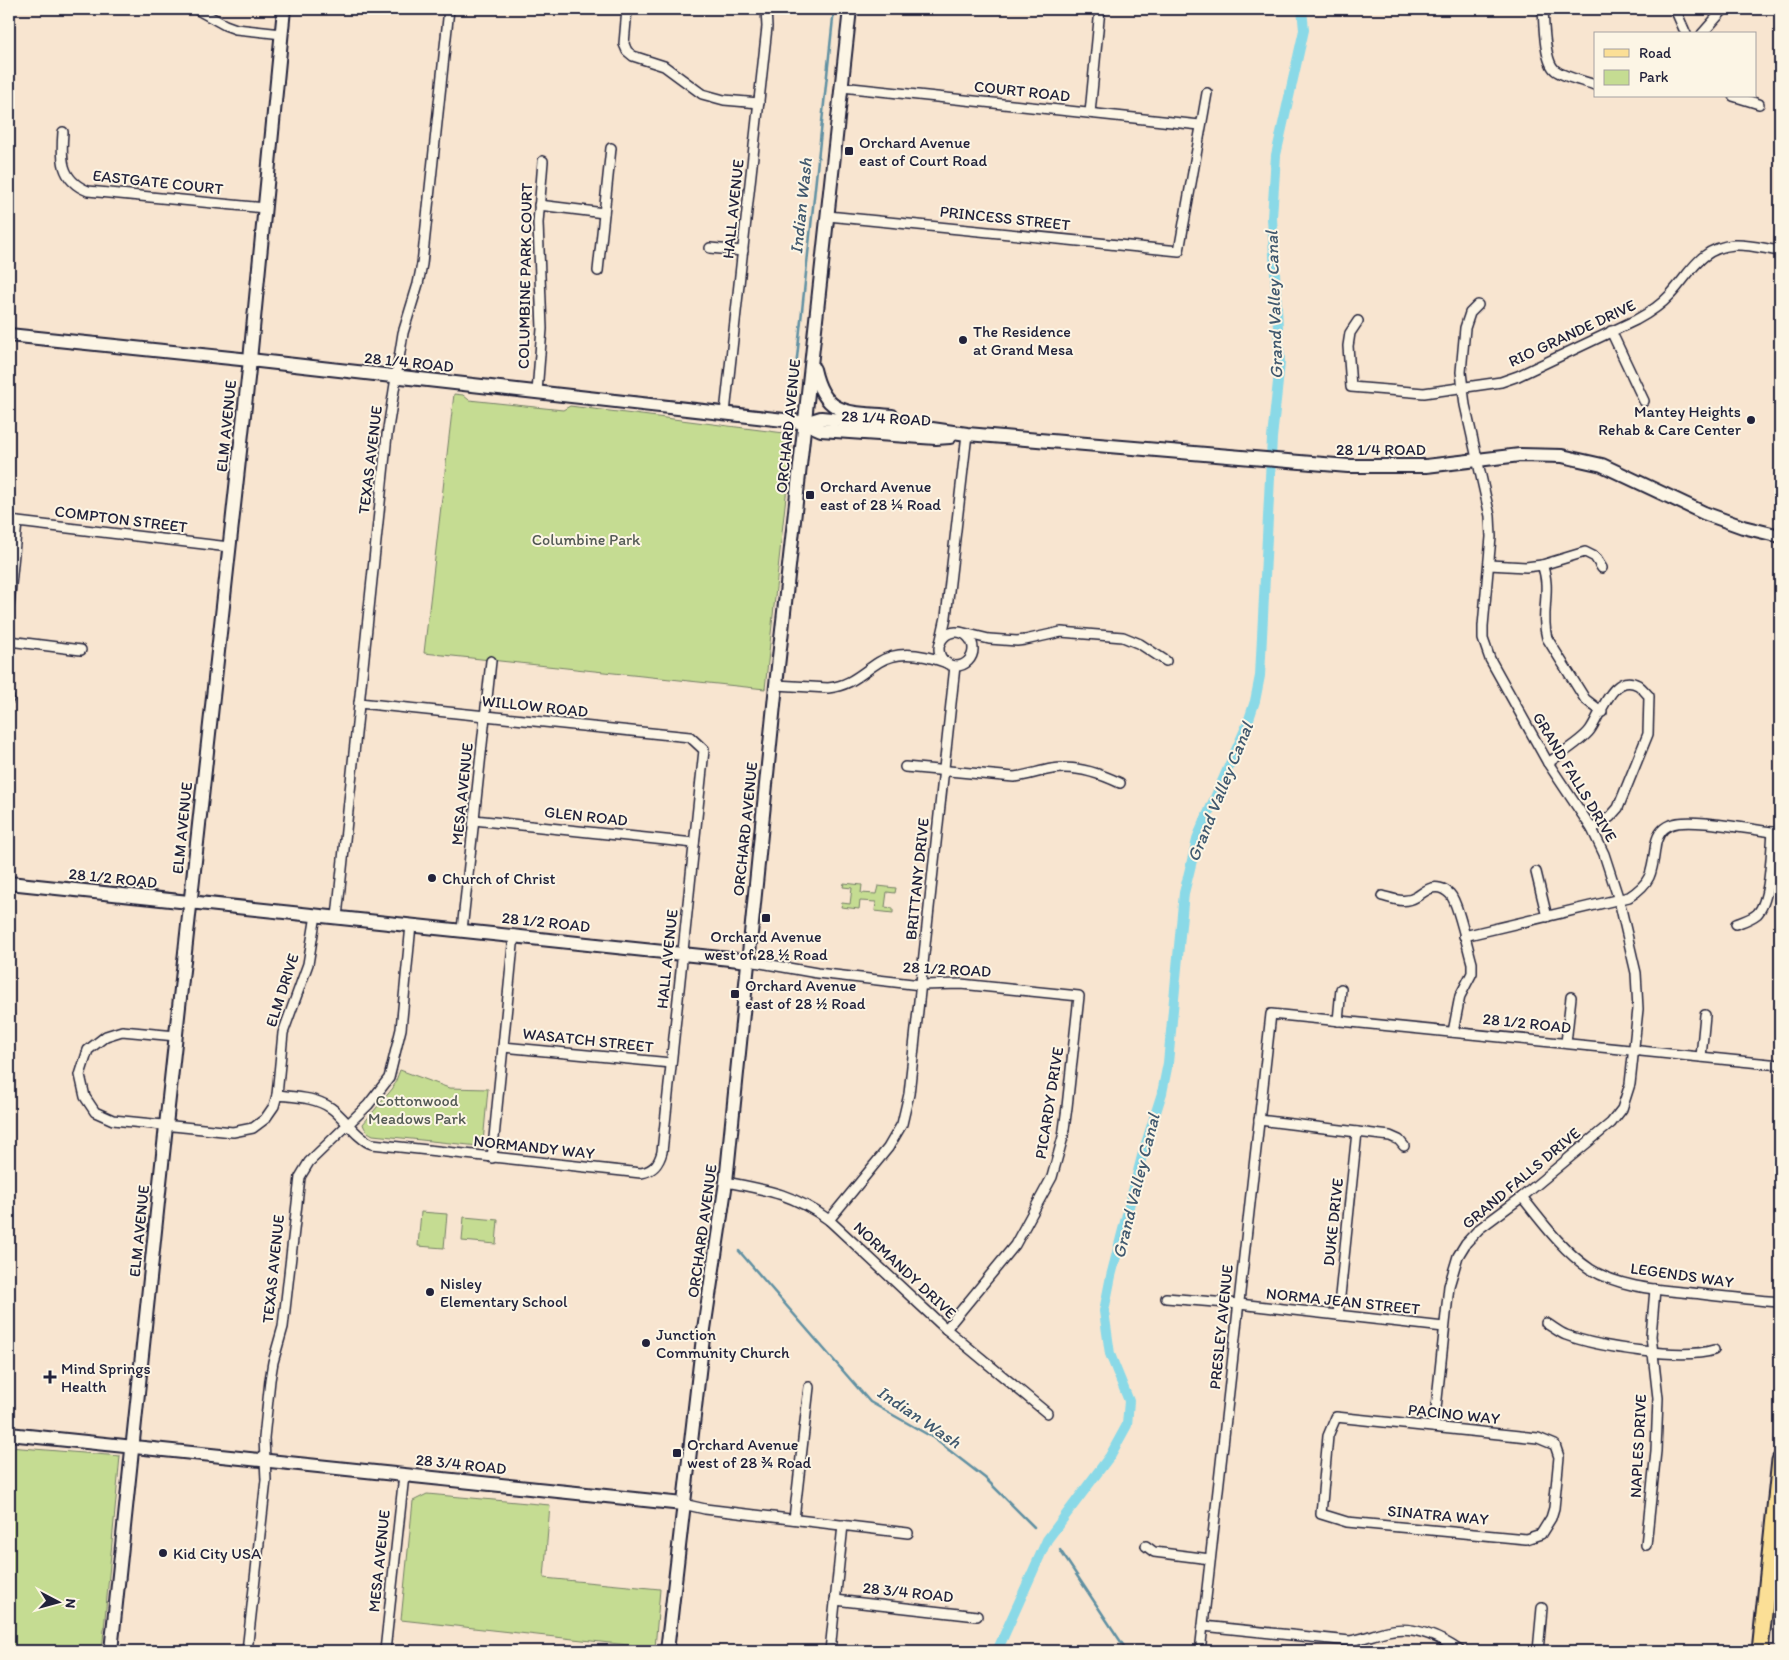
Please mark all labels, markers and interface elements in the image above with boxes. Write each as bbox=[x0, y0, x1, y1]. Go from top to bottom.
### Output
legend bbox=[1594, 32, 1756, 98]
text: Road bbox=[1639, 44, 1672, 62]
text: Park bbox=[1639, 68, 1669, 86]
street label: COURT ROAD bbox=[973, 77, 1071, 105]
place label: Orchard Avenue east of Court Road bbox=[859, 133, 988, 170]
marker: Orchard Avenue east of Court Road bbox=[843, 145, 855, 157]
water label: Indian Wash bbox=[785, 156, 817, 255]
street label: HALL AVENUE bbox=[718, 158, 748, 260]
street label: EASTGATE COURT bbox=[92, 166, 224, 198]
street label: COLUMBINE PARK COURT bbox=[514, 183, 536, 369]
street label: PRINCESS STREET bbox=[939, 202, 1071, 234]
water label: Grand Valley Canal bbox=[1260, 229, 1288, 380]
street label: RIO GRANDE DRIVE bbox=[1505, 295, 1639, 371]
place label: The Residence at Grand Mesa bbox=[973, 322, 1074, 359]
marker: The Residence at Grand Mesa bbox=[957, 334, 969, 346]
street label: 28 1/4 ROAD bbox=[363, 348, 455, 376]
street label: ORCHARD AVENUE bbox=[771, 358, 805, 494]
street label: ELM AVENUE bbox=[212, 379, 240, 473]
place label: Mantey Heights Rehab & Care Center bbox=[1598, 402, 1742, 439]
street label: TEXAS AVENUE bbox=[354, 405, 386, 515]
street label: 28 1/4 ROAD bbox=[841, 406, 931, 430]
marker: Mantey Heights Rehab & Care Center bbox=[1745, 414, 1757, 426]
street label: 28 1/4 ROAD bbox=[1336, 440, 1426, 459]
place label: Orchard Avenue east of 28 ¼ Road bbox=[820, 477, 941, 514]
marker: Orchard Avenue east of 28 ¼ Road bbox=[804, 489, 816, 501]
street label: COMPTON STREET bbox=[54, 501, 189, 537]
park label: Columbine Park bbox=[532, 530, 641, 549]
street label: WILLOW ROAD bbox=[481, 691, 589, 721]
street label: GRAND FALLS DRIVE bbox=[1529, 709, 1621, 845]
water label: Grand Valley Canal bbox=[1182, 717, 1259, 865]
street label: MESA AVENUE bbox=[447, 742, 477, 846]
street label: ORCHARD AVENUE bbox=[728, 761, 762, 897]
street label: ELM AVENUE bbox=[168, 781, 196, 875]
street label: GLEN ROAD bbox=[543, 802, 629, 830]
street label: BRITTANY DRIVE bbox=[901, 817, 933, 941]
street label: 28 1/2 ROAD bbox=[68, 864, 158, 892]
place label: Church of Christ bbox=[442, 869, 556, 888]
marker: Church of Christ bbox=[426, 872, 438, 884]
street label: 28 1/2 ROAD bbox=[501, 908, 591, 936]
street label: HALL AVENUE bbox=[652, 908, 682, 1010]
marker: Orchard Avenue west of 28 ½ Road bbox=[760, 912, 772, 924]
place label: Orchard Avenue west of 28 ½ Road bbox=[704, 927, 828, 964]
street label: ELM DRIVE bbox=[261, 951, 303, 1029]
street label: 28 1/2 ROAD bbox=[902, 957, 992, 981]
place label: Orchard Avenue east of 28 ½ Road bbox=[745, 976, 866, 1013]
marker: Orchard Avenue east of 28 ½ Road bbox=[729, 988, 741, 1000]
street label: 28 1/2 ROAD bbox=[1482, 1009, 1572, 1037]
street label: WASATCH STREET bbox=[522, 1024, 654, 1056]
street label: PICARDY DRIVE bbox=[1031, 1045, 1067, 1160]
park label: Cottonwood Meadows Park bbox=[368, 1091, 466, 1128]
water label: Grand Valley Canal bbox=[1107, 1110, 1165, 1261]
street label: GRAND FALLS DRIVE bbox=[1458, 1123, 1584, 1233]
street label: NORMANDY WAY bbox=[472, 1131, 596, 1163]
street label: ORCHARD AVENUE bbox=[683, 1163, 721, 1299]
street label: DUKE DRIVE bbox=[1319, 1177, 1347, 1267]
street label: ELM AVENUE bbox=[125, 1184, 153, 1278]
street label: TEXAS AVENUE bbox=[258, 1214, 288, 1324]
street label: NORMANDY DRIVE bbox=[850, 1218, 960, 1323]
street label: LEGENDS WAY bbox=[1629, 1258, 1735, 1292]
street label: PRESLEY AVENUE bbox=[1205, 1264, 1237, 1390]
place label: Nisley Elementary School bbox=[440, 1274, 568, 1311]
street label: NORMA JEAN STREET bbox=[1265, 1283, 1421, 1319]
marker: Nisley Elementary School bbox=[424, 1286, 436, 1298]
place label: Junction Community Church bbox=[656, 1325, 790, 1362]
marker: Junction Community Church bbox=[640, 1337, 652, 1349]
place label: Mind Springs Health bbox=[61, 1359, 151, 1396]
marker: Mind Springs Health bbox=[43, 1370, 57, 1384]
water label: Indian Wash bbox=[873, 1381, 966, 1453]
street label: NAPLES DRIVE bbox=[1626, 1393, 1650, 1498]
street label: PACINO WAY bbox=[1407, 1400, 1501, 1428]
place label: Orchard Avenue west of 28 ¾ Road bbox=[687, 1435, 812, 1472]
marker: Orchard Avenue west of 28 ¾ Road bbox=[671, 1447, 683, 1459]
street label: 28 3/4 ROAD bbox=[415, 1450, 507, 1478]
street label: SINATRA WAY bbox=[1387, 1501, 1489, 1529]
street label: MESA AVENUE bbox=[364, 1509, 394, 1613]
place label: Kid City USA bbox=[173, 1544, 261, 1563]
marker: Kid City USA bbox=[157, 1547, 169, 1559]
north arrow bbox=[32, 1578, 82, 1628]
street label: 28 3/4 ROAD bbox=[862, 1578, 954, 1606]
text: N bbox=[61, 1598, 79, 1609]

